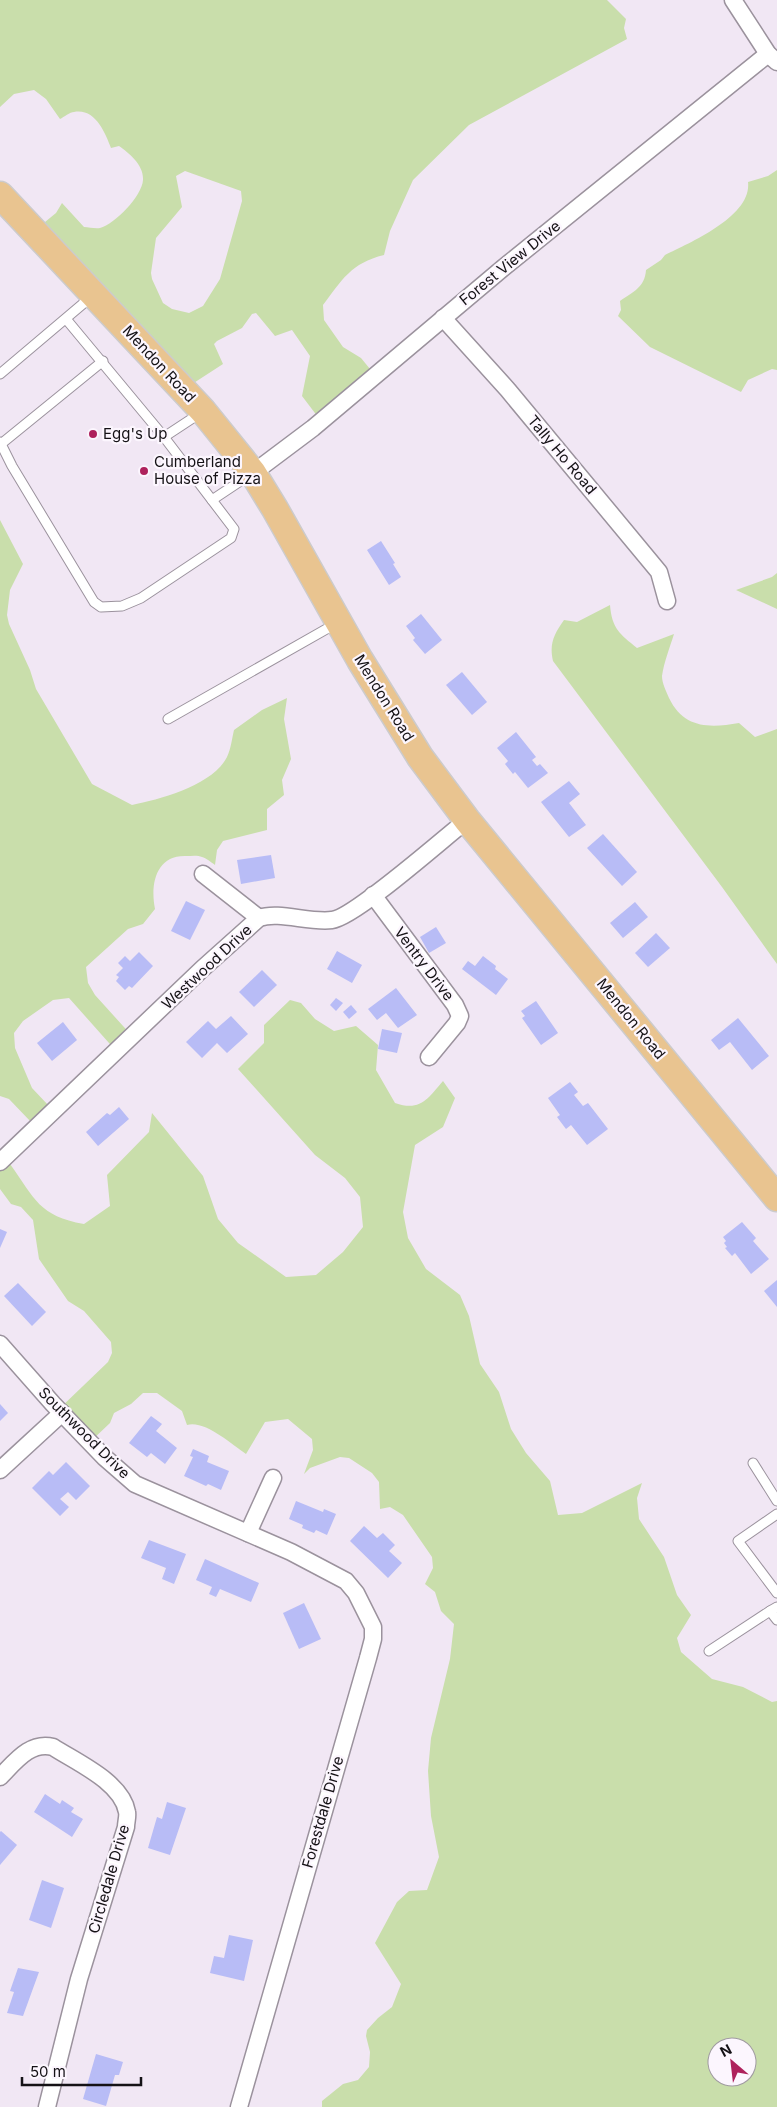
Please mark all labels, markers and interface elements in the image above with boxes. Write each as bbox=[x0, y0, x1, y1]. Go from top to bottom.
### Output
street label: Forest View Drive bbox=[455, 216, 564, 309]
street label: Mendon Road bbox=[119, 321, 200, 406]
street label: Tally Ho Road bbox=[524, 411, 601, 498]
place label: Egg's Up bbox=[103, 424, 167, 443]
marker: Egg's Up bbox=[87, 428, 99, 440]
place label: Cumberland House of Pizza bbox=[154, 452, 261, 488]
marker: Cumberland House of Pizza bbox=[138, 465, 150, 477]
street label: Mendon Road bbox=[350, 651, 419, 745]
street label: Westwood Drive bbox=[158, 920, 256, 1013]
street label: Ventry Drive bbox=[390, 923, 458, 1005]
street label: Mendon Road bbox=[593, 974, 670, 1063]
street label: Southwood Drive bbox=[35, 1383, 134, 1482]
street label: Forestdale Drive bbox=[297, 1754, 348, 1870]
street label: Circledale Drive bbox=[84, 1822, 133, 1935]
north arrow bbox=[707, 2037, 757, 2087]
text: N bbox=[717, 2040, 734, 2060]
scale bar bbox=[22, 2054, 141, 2086]
text: 50 m bbox=[30, 2062, 66, 2081]

